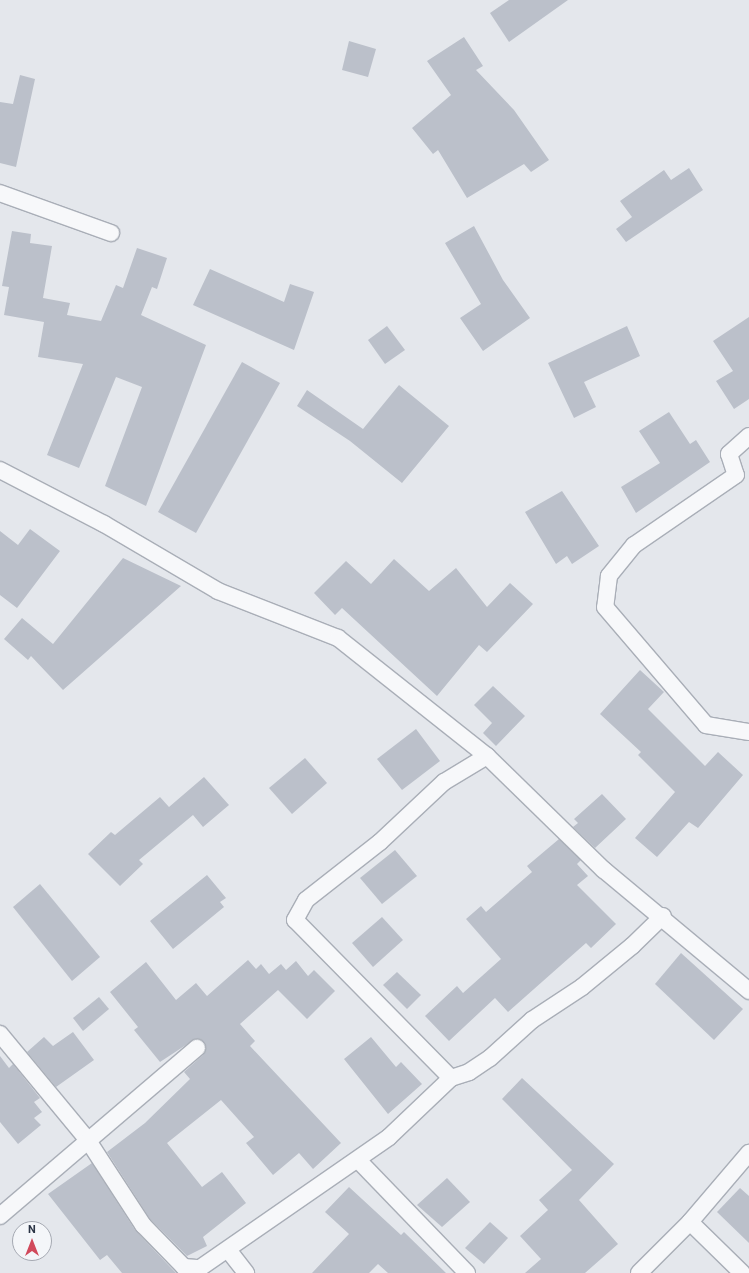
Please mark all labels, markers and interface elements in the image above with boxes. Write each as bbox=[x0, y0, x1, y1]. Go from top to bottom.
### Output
north arrow bbox=[12, 1221, 52, 1261]
text: N bbox=[28, 1223, 36, 1236]

